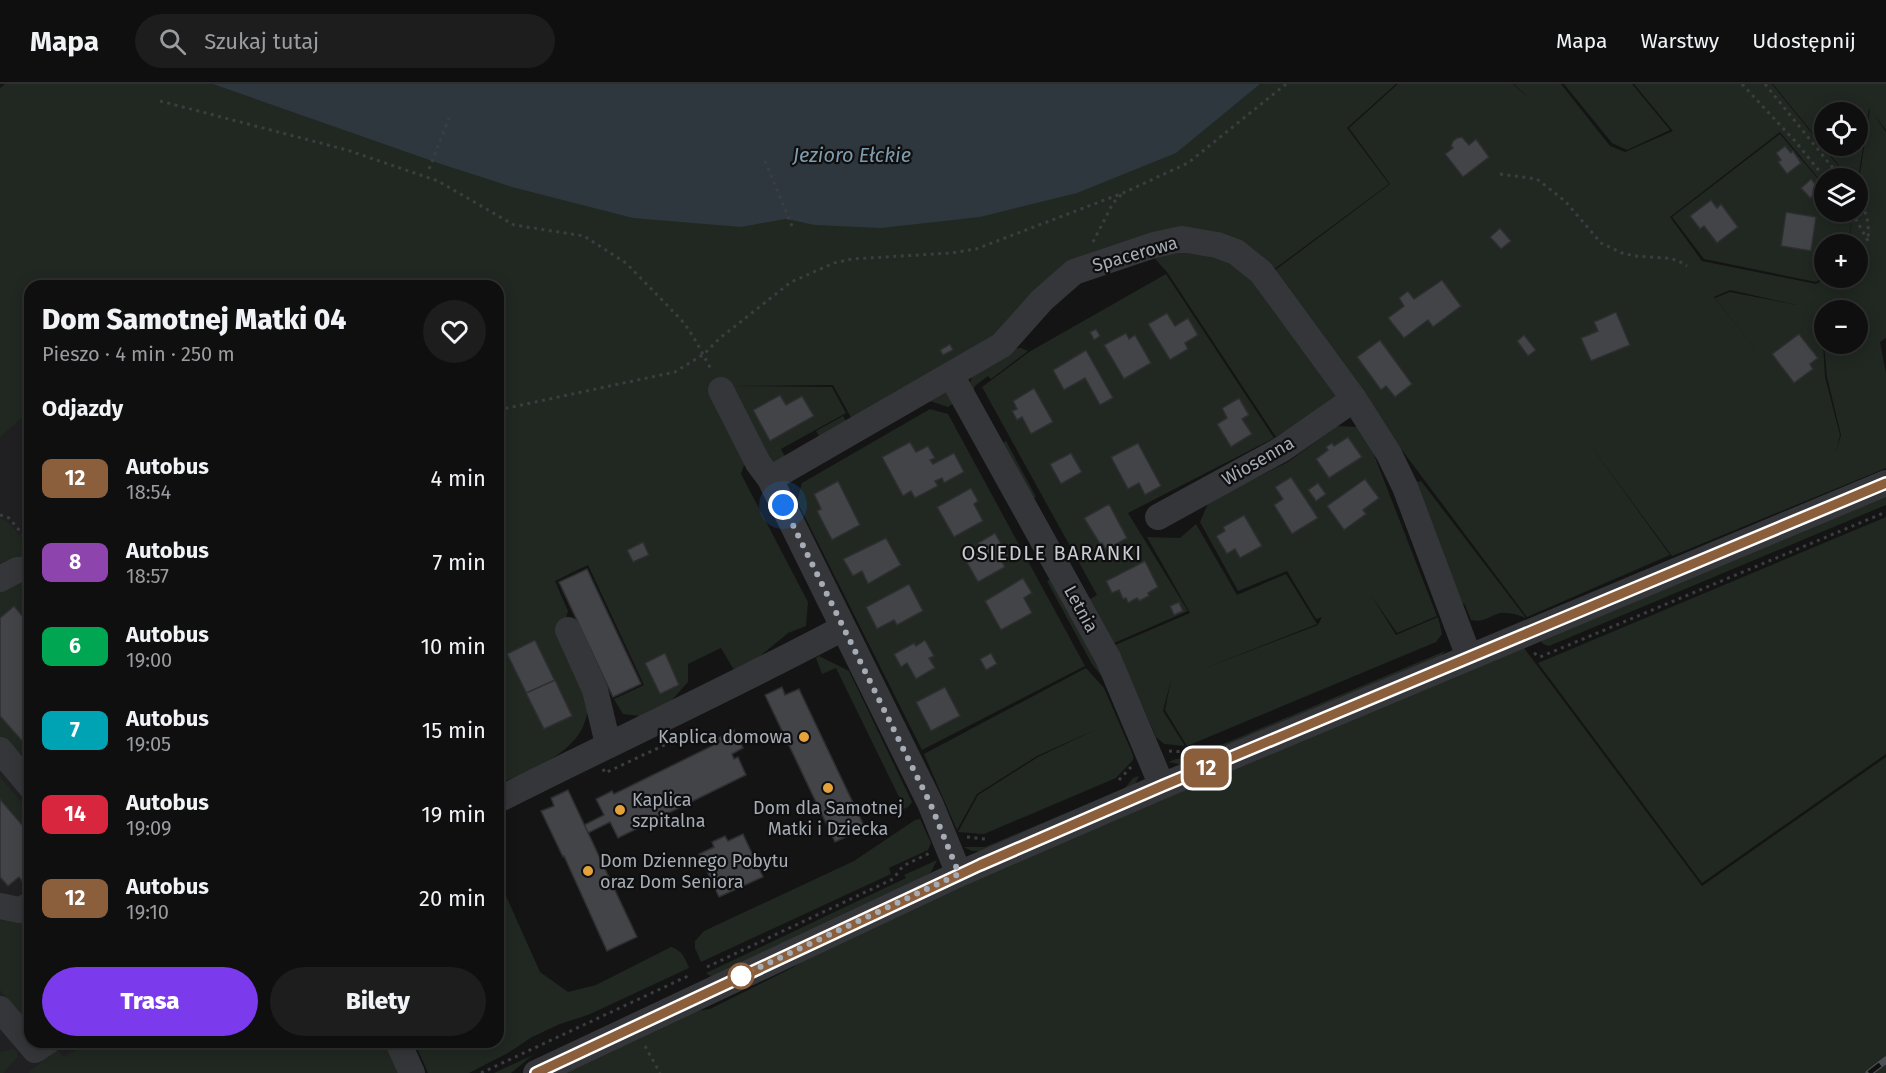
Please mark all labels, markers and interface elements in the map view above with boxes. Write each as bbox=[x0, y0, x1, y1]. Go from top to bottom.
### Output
search box bbox=[135, 14, 555, 68]
text: Mapa bbox=[30, 25, 99, 58]
icon: search bbox=[156, 25, 189, 58]
text: Szukaj tutaj bbox=[204, 28, 319, 55]
text: Mapa bbox=[1556, 28, 1607, 54]
text: Warstwy bbox=[1640, 28, 1719, 54]
text: Udostępnij bbox=[1752, 28, 1856, 54]
map controls bbox=[1814, 102, 1868, 354]
button: locate bbox=[1814, 102, 1868, 156]
water label: Jezioro Ełckie bbox=[792, 143, 911, 167]
button: layers bbox=[1814, 168, 1868, 222]
street label: Spacerowa bbox=[1090, 231, 1180, 277]
button: + bbox=[1814, 234, 1868, 288]
button: heart bbox=[423, 300, 486, 363]
button: − bbox=[1814, 300, 1868, 354]
text: Dom Samotnej Matki 04 bbox=[42, 303, 346, 336]
text: Pieszo · 4 min · 250 m bbox=[42, 342, 235, 366]
text: Odjazdy bbox=[42, 395, 123, 422]
street label: Wiosenna bbox=[1218, 432, 1298, 490]
text: Autobus bbox=[126, 453, 209, 480]
text: 12 bbox=[65, 465, 85, 491]
text: 4 min bbox=[431, 465, 486, 492]
text: 18:54 bbox=[126, 480, 171, 504]
your location bbox=[768, 490, 798, 520]
text: Autobus bbox=[126, 537, 209, 564]
district label: OSIEDLE BARANKI bbox=[961, 541, 1143, 565]
text: 8 bbox=[69, 549, 81, 575]
text: 7 min bbox=[432, 549, 486, 576]
text: 18:57 bbox=[126, 564, 169, 588]
street label: Letnia bbox=[1059, 582, 1103, 636]
text: Autobus bbox=[126, 621, 209, 648]
text: 6 bbox=[69, 633, 81, 659]
text: 10 min bbox=[420, 633, 486, 660]
text: 19:00 bbox=[126, 648, 172, 672]
text: Autobus bbox=[126, 705, 209, 732]
text: 7 bbox=[70, 717, 80, 743]
text: 15 min bbox=[422, 717, 486, 744]
place label: Kaplica domowa bbox=[658, 726, 792, 748]
marker: Kaplica domowa bbox=[797, 730, 811, 744]
text: 19:05 bbox=[126, 732, 171, 756]
line badge: 12 bbox=[1179, 748, 1233, 788]
text: 12 bbox=[1196, 755, 1216, 781]
marker: Dom dla Samotnej Matki i Dziecka bbox=[821, 781, 835, 795]
text: Autobus bbox=[126, 789, 209, 816]
place label: Kaplica szpitalna bbox=[632, 789, 706, 832]
place label: Dom dla Samotnej Matki i Dziecka bbox=[753, 797, 903, 840]
text: 14 bbox=[64, 801, 86, 827]
text: 19 min bbox=[421, 801, 486, 828]
marker: Kaplica szpitalna bbox=[613, 803, 627, 817]
text: 19:09 bbox=[126, 816, 171, 840]
place label: Dom Dziennego Pobytu oraz Dom Seniora bbox=[600, 850, 789, 893]
marker: Dom Dziennego Pobytu oraz Dom Seniora bbox=[581, 864, 595, 878]
text: Autobus bbox=[126, 873, 209, 900]
text: 12 bbox=[65, 885, 85, 911]
text: 20 min bbox=[419, 885, 486, 912]
text: 19:10 bbox=[126, 900, 169, 924]
unlabelled marker bbox=[728, 963, 754, 989]
button: Trasa bbox=[42, 967, 258, 1036]
button: Bilety bbox=[270, 967, 486, 1036]

